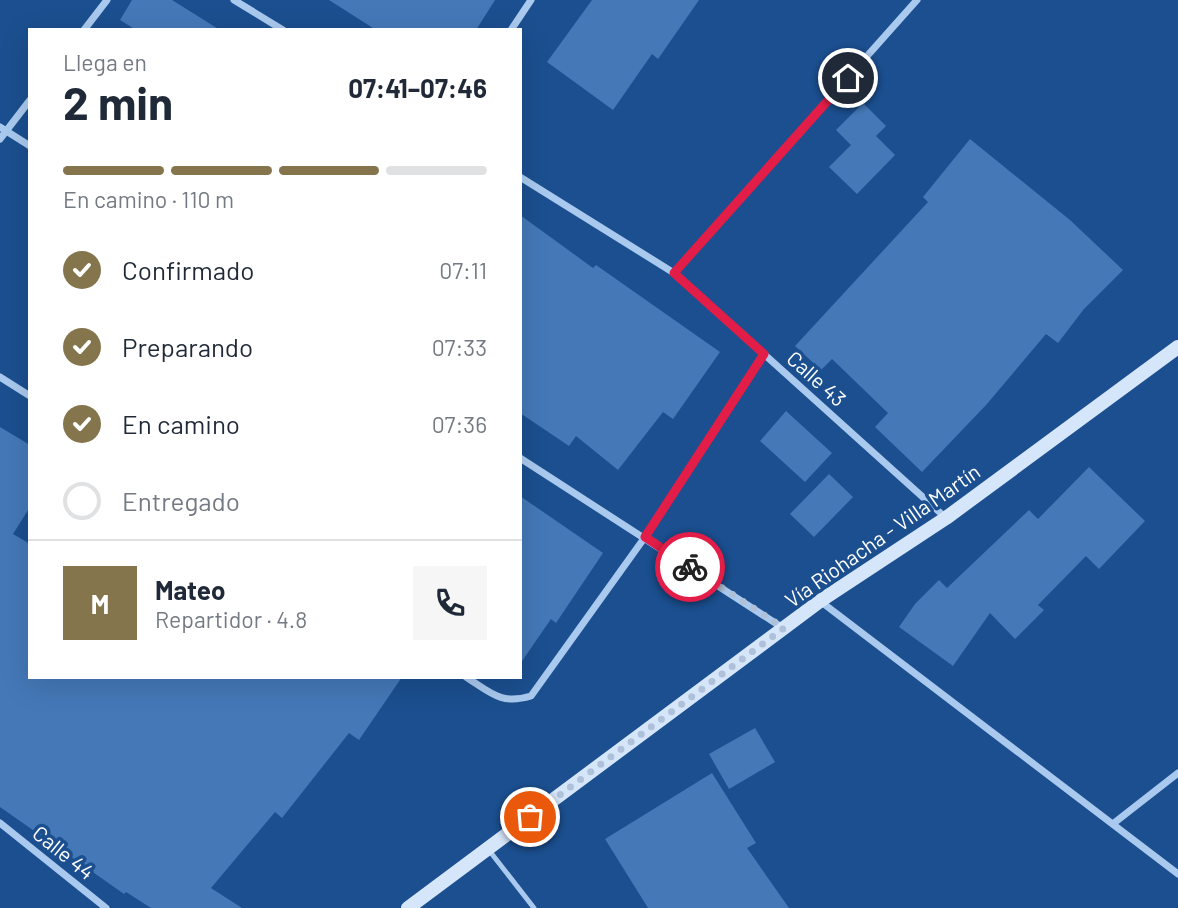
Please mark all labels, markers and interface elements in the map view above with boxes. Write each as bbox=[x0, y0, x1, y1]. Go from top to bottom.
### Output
text: Llega en bbox=[63, 48, 147, 76]
pin bbox=[818, 48, 878, 108]
icon: home bbox=[829, 59, 867, 97]
text: 07:41–07:46 bbox=[348, 72, 487, 103]
text: 2 min bbox=[63, 74, 173, 129]
text: En camino · 110 m bbox=[63, 185, 234, 213]
icon: check bbox=[63, 251, 101, 289]
text: Confirmado bbox=[122, 254, 254, 285]
text: 07:11 bbox=[439, 256, 487, 284]
icon: check bbox=[63, 328, 101, 366]
text: Preparando bbox=[122, 331, 253, 362]
text: 07:33 bbox=[432, 333, 487, 361]
street label: Calle 43 bbox=[782, 345, 852, 411]
icon: check bbox=[63, 405, 101, 443]
text: En camino bbox=[122, 408, 240, 439]
text: 07:36 bbox=[432, 410, 487, 438]
street label: Vía Riohacha - Villa Martín bbox=[780, 458, 984, 612]
text: Entregado bbox=[122, 485, 240, 516]
courier bbox=[655, 532, 725, 602]
icon: bike bbox=[671, 548, 709, 586]
button: phone bbox=[413, 566, 487, 640]
text: Mateo bbox=[155, 574, 225, 605]
text: M bbox=[91, 588, 109, 619]
text: Repartidor · 4.8 bbox=[155, 605, 307, 633]
pin bbox=[500, 787, 560, 847]
icon: bag bbox=[511, 798, 549, 836]
street label: Calle 44 bbox=[28, 820, 100, 884]

